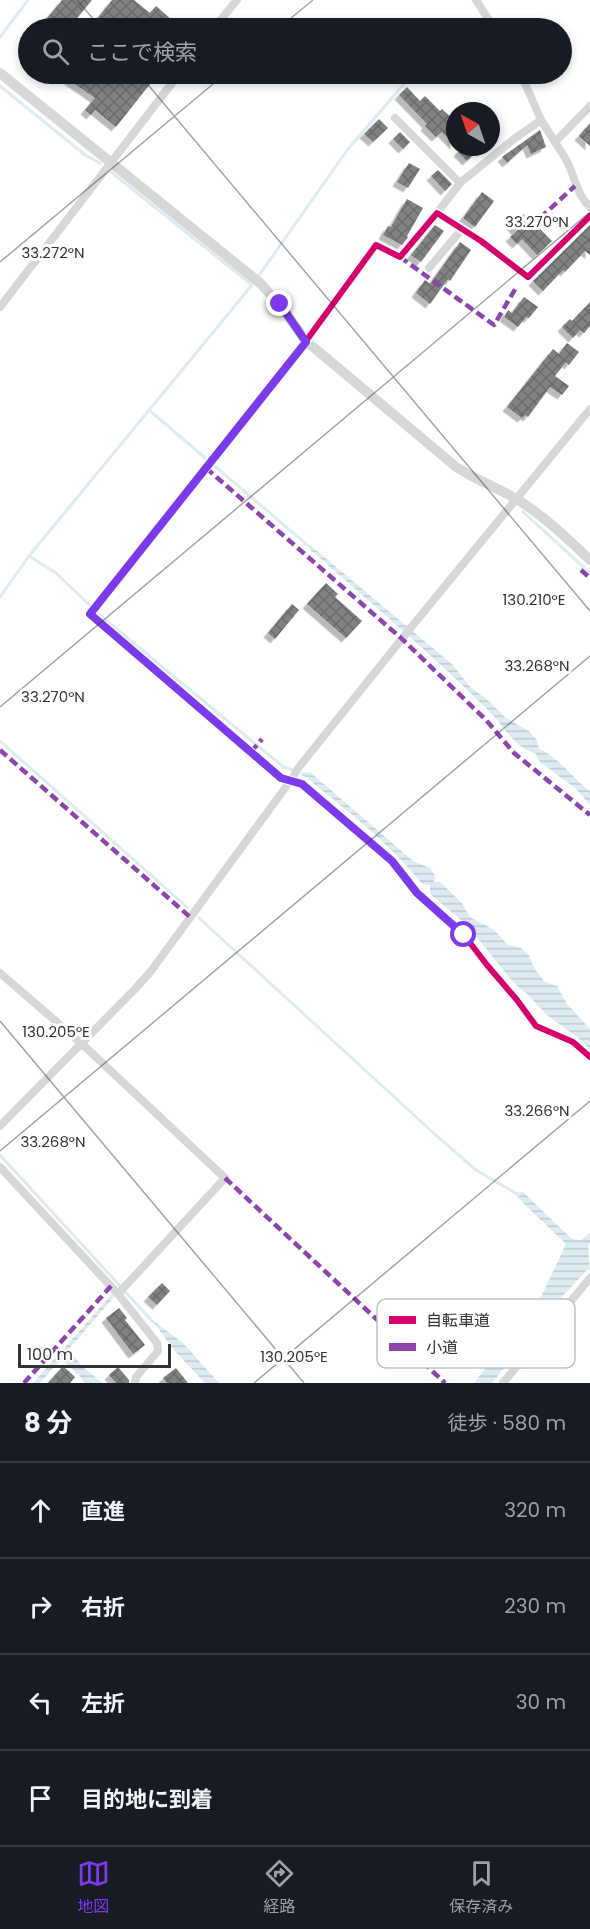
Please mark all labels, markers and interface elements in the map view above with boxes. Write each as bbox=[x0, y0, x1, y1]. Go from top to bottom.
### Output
search box bbox=[18, 18, 572, 84]
icon: search bbox=[39, 35, 72, 68]
text: ここで検索 bbox=[87, 37, 197, 68]
north arrow bbox=[446, 102, 500, 156]
text: 33.270°N bbox=[505, 211, 569, 232]
text: 33.272°N bbox=[22, 242, 84, 263]
route end bbox=[266, 290, 292, 316]
text: 130.210°E bbox=[503, 589, 565, 610]
text: 33.268°N bbox=[504, 655, 570, 676]
text: 33.270°N bbox=[21, 686, 85, 707]
route start bbox=[450, 921, 476, 947]
text: 130.205°E bbox=[22, 1021, 90, 1042]
text: 33.266°N bbox=[504, 1100, 570, 1121]
text: 33.268°N bbox=[20, 1131, 86, 1152]
legend bbox=[377, 1299, 575, 1368]
text: 自転車道 bbox=[426, 1309, 490, 1332]
text: 小道 bbox=[426, 1336, 458, 1359]
scale bar bbox=[18, 1341, 171, 1368]
text: 100 m bbox=[27, 1343, 73, 1366]
text: 130.205°E bbox=[260, 1346, 328, 1367]
text: 8 分 bbox=[24, 1405, 72, 1441]
text: 徒歩 · 580 m bbox=[447, 1409, 566, 1437]
icon: ahead bbox=[24, 1494, 57, 1527]
text: 直進 bbox=[81, 1496, 125, 1527]
text: 320 m bbox=[504, 1496, 566, 1524]
icon: right bbox=[24, 1590, 57, 1623]
text: 右折 bbox=[81, 1592, 125, 1623]
text: 230 m bbox=[504, 1592, 566, 1620]
icon: left bbox=[24, 1686, 57, 1719]
text: 左折 bbox=[81, 1688, 125, 1719]
text: 30 m bbox=[516, 1688, 566, 1716]
icon: arrive bbox=[24, 1782, 57, 1815]
text: 目的地に到着 bbox=[81, 1784, 213, 1815]
tab: 地図 bbox=[77, 1857, 110, 1919]
tab: 経路 bbox=[263, 1857, 296, 1919]
tab: 保存済み bbox=[449, 1857, 513, 1919]

